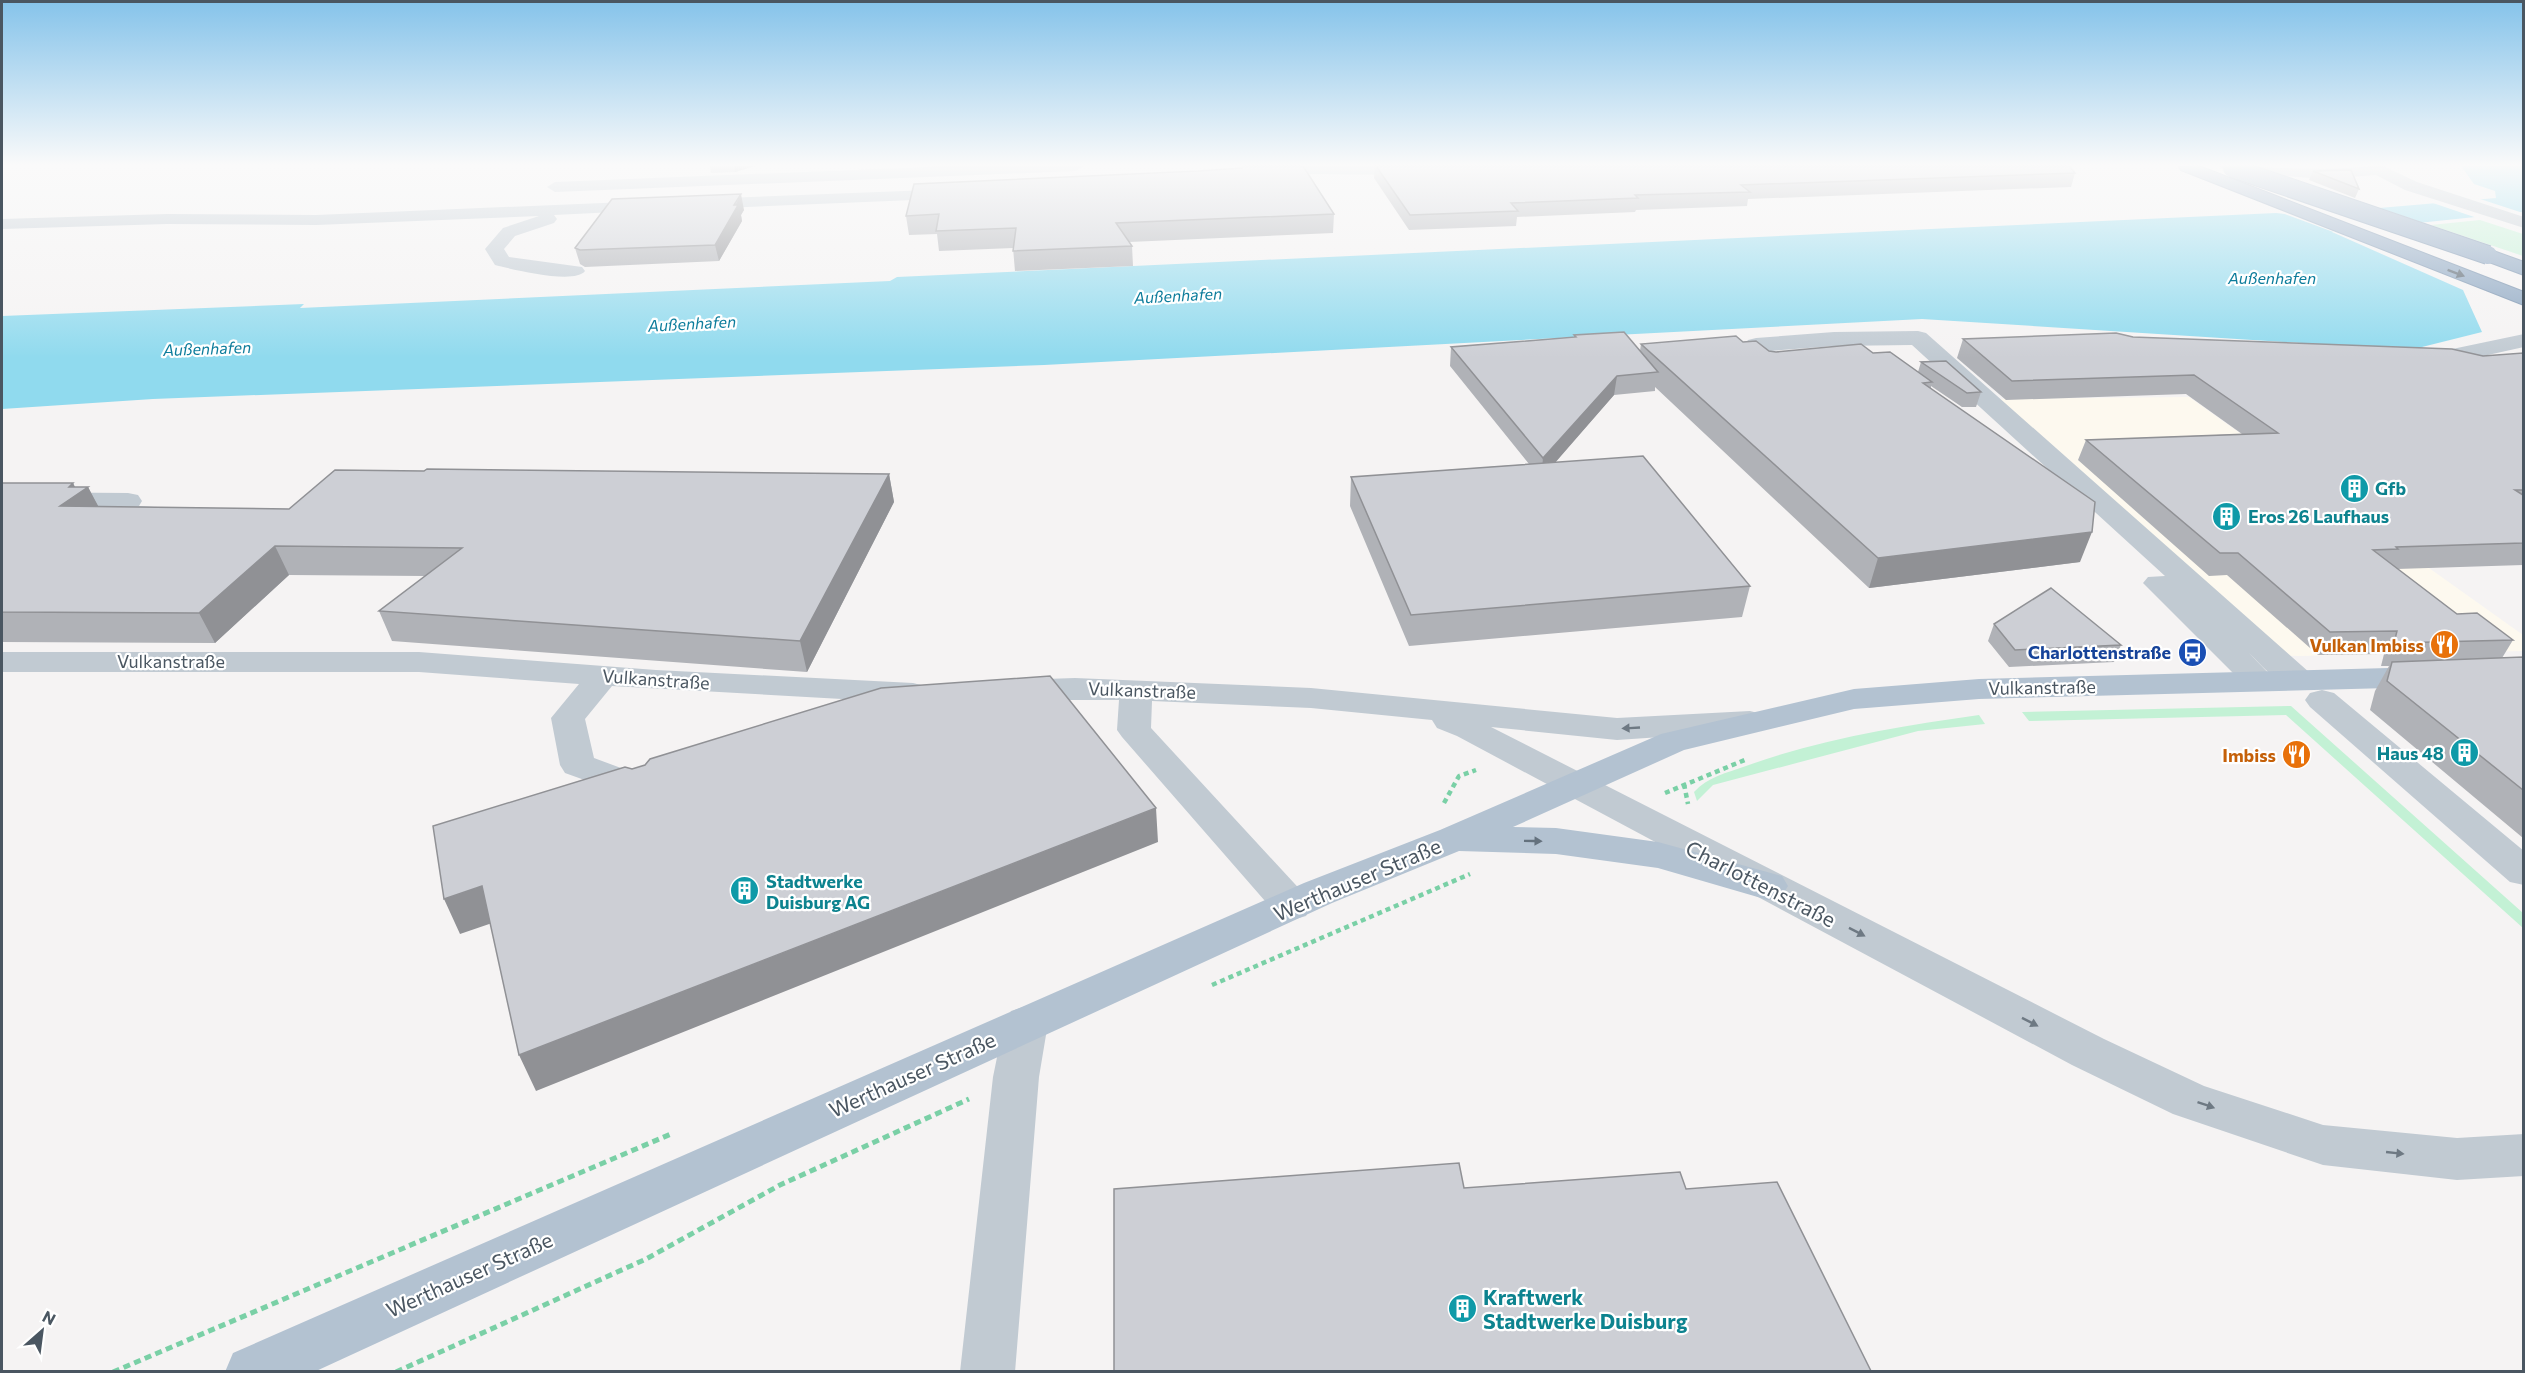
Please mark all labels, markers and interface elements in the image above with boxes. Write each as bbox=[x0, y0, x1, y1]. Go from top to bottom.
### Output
water label: Außenhafen bbox=[2227, 268, 2316, 287]
one-way arrow bbox=[2447, 268, 2465, 278]
water label: Außenhafen bbox=[1132, 283, 1223, 307]
water label: Außenhafen bbox=[646, 311, 737, 335]
water label: Außenhafen bbox=[162, 337, 251, 359]
building icon: Gfb bbox=[2338, 472, 2370, 504]
place label: Gfb bbox=[2375, 477, 2406, 499]
building icon: Eros 26 Laufhaus bbox=[2211, 500, 2243, 532]
place label: Eros 26 Laufhaus bbox=[2248, 505, 2389, 527]
restaurant icon: Vulkan Imbiss bbox=[2429, 629, 2461, 661]
place label: Vulkan Imbiss bbox=[2310, 634, 2424, 656]
bus stop icon: Charlottenstraße bbox=[2176, 636, 2208, 668]
place label: Charlottenstraße bbox=[2028, 641, 2171, 663]
street label: Vulkanstraße bbox=[117, 650, 225, 672]
street label: Vulkanstraße bbox=[601, 664, 711, 694]
street label: Vulkanstraße bbox=[1988, 675, 2096, 699]
street label: Vulkanstraße bbox=[1088, 677, 1196, 703]
one-way arrow bbox=[1621, 723, 1640, 733]
building icon: Haus 48 bbox=[2449, 737, 2481, 769]
restaurant icon: Imbiss bbox=[2281, 739, 2313, 771]
place label: Haus 48 bbox=[2377, 742, 2444, 764]
place label: Imbiss bbox=[2222, 744, 2276, 766]
street label: Werthauser Straße bbox=[1270, 832, 1444, 926]
street label: Charlottenstraße bbox=[1682, 834, 1840, 932]
one-way arrow bbox=[1523, 836, 1542, 846]
place label: Stadtwerke Duisburg AG bbox=[766, 870, 870, 913]
building icon: Stadtwerke Duisburg AG bbox=[729, 875, 761, 907]
one-way arrow bbox=[1848, 927, 1866, 937]
one-way arrow bbox=[2022, 1017, 2039, 1027]
street label: Werthauser Straße bbox=[825, 1026, 999, 1122]
one-way arrow bbox=[2197, 1101, 2215, 1111]
one-way arrow bbox=[2385, 1148, 2404, 1157]
street label: Werthauser Straße bbox=[382, 1226, 556, 1322]
place label: Kraftwerk Stadtwerke Duisburg bbox=[1483, 1284, 1688, 1333]
building icon: Kraftwerk Stadtwerke Duisburg bbox=[1446, 1292, 1478, 1324]
north arrow bbox=[12, 1301, 72, 1361]
text: N bbox=[40, 1306, 59, 1329]

